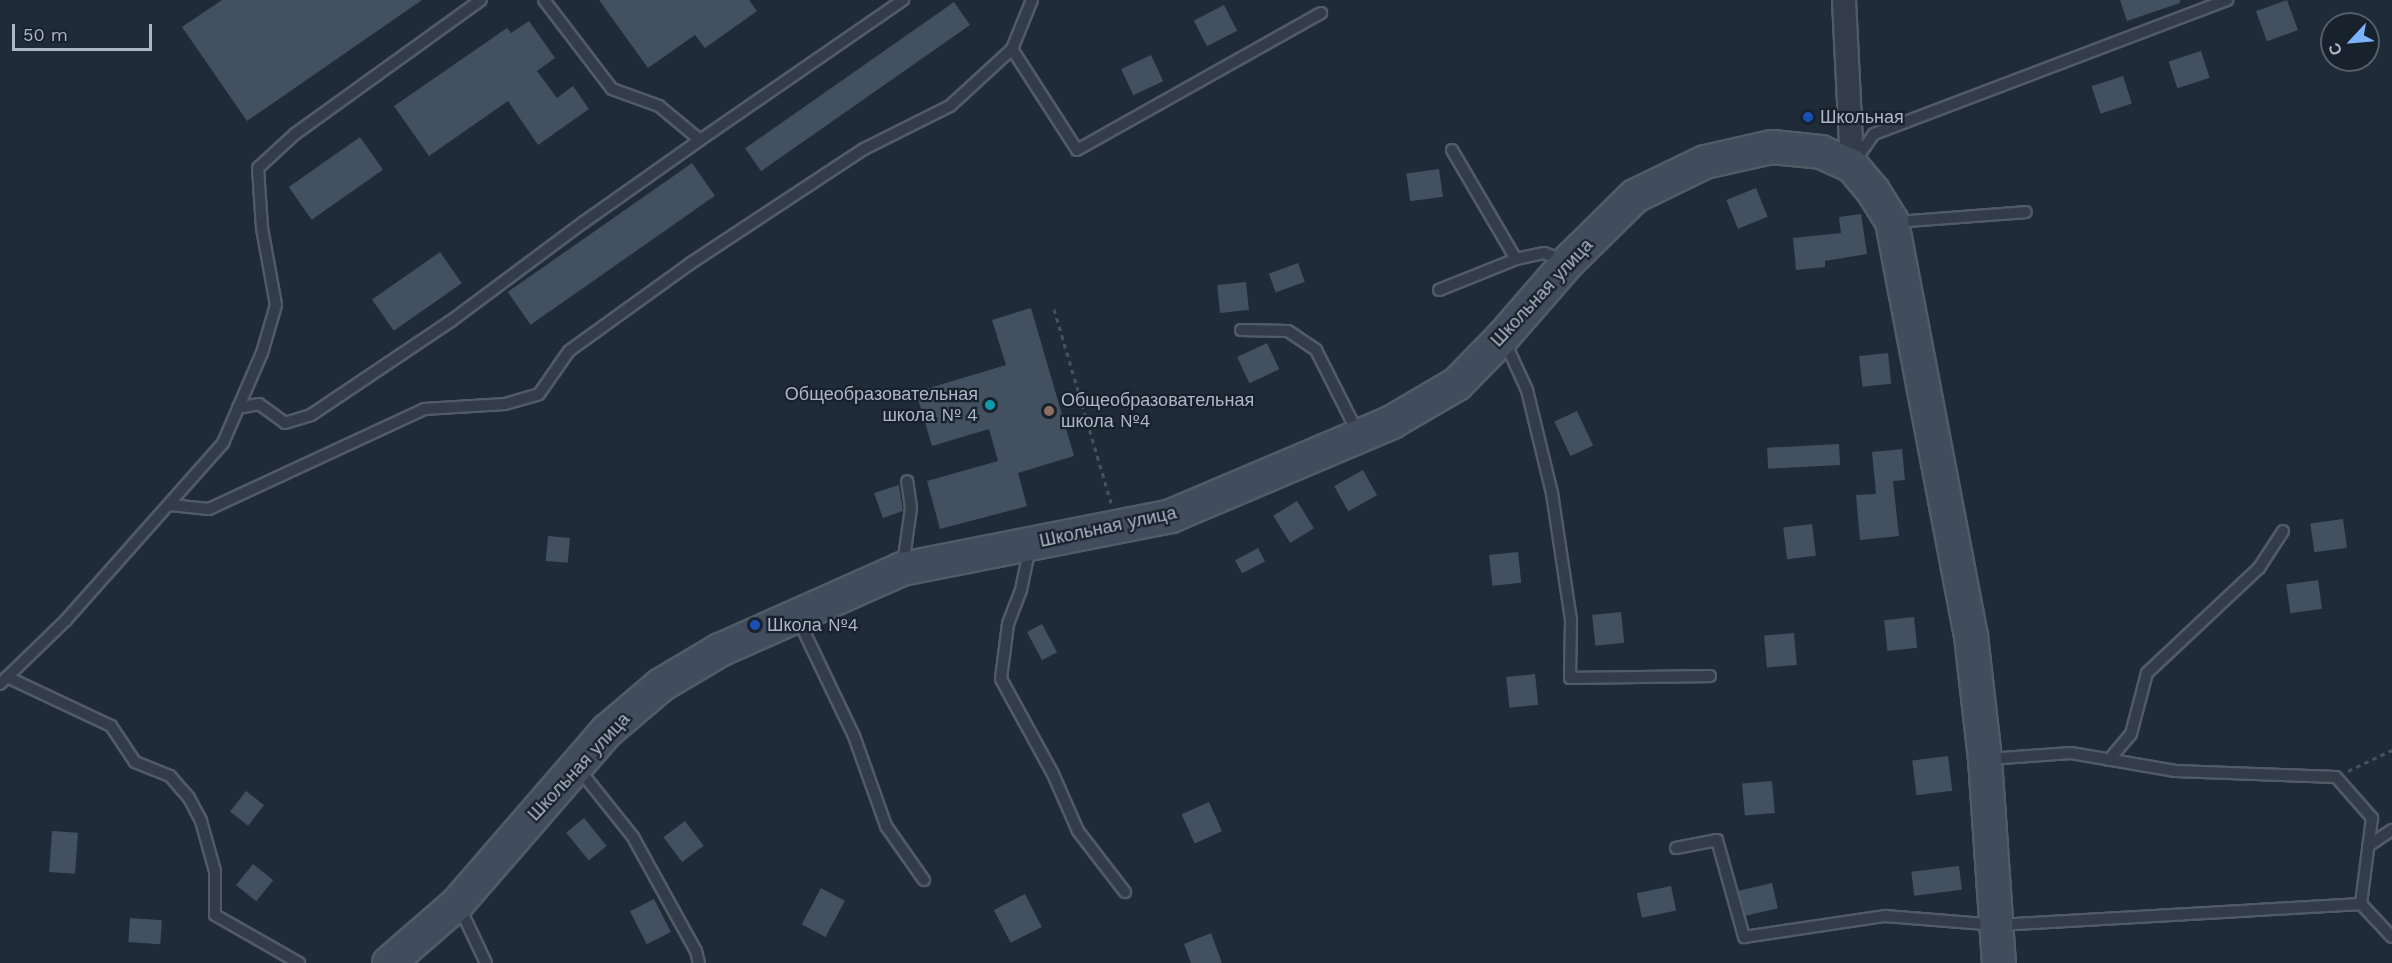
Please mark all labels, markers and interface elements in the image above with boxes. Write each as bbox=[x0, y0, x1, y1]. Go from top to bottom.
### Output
scale bar bbox=[15, 12, 154, 50]
north arrow bbox=[2320, 12, 2380, 72]
text: 50 m bbox=[23, 24, 68, 45]
text: С bbox=[2324, 40, 2346, 59]
place label: Школьная bbox=[1820, 106, 1904, 128]
marker: Школьная bbox=[1801, 110, 1815, 124]
street label: Школьная улица bbox=[1487, 235, 1597, 351]
place label: Общеобразовательная школа № 4 bbox=[785, 384, 978, 426]
place label: Общеобразовательная школа №4 bbox=[1061, 390, 1254, 432]
marker: Общеобразовательная школа № 4 bbox=[983, 398, 997, 412]
marker: Общеобразовательная школа №4 bbox=[1042, 404, 1056, 418]
street label: Школьная улица bbox=[1038, 502, 1178, 552]
place label: Школа №4 bbox=[767, 614, 859, 636]
marker: Школа №4 bbox=[748, 618, 762, 632]
street label: Школьная улица bbox=[524, 709, 634, 825]

